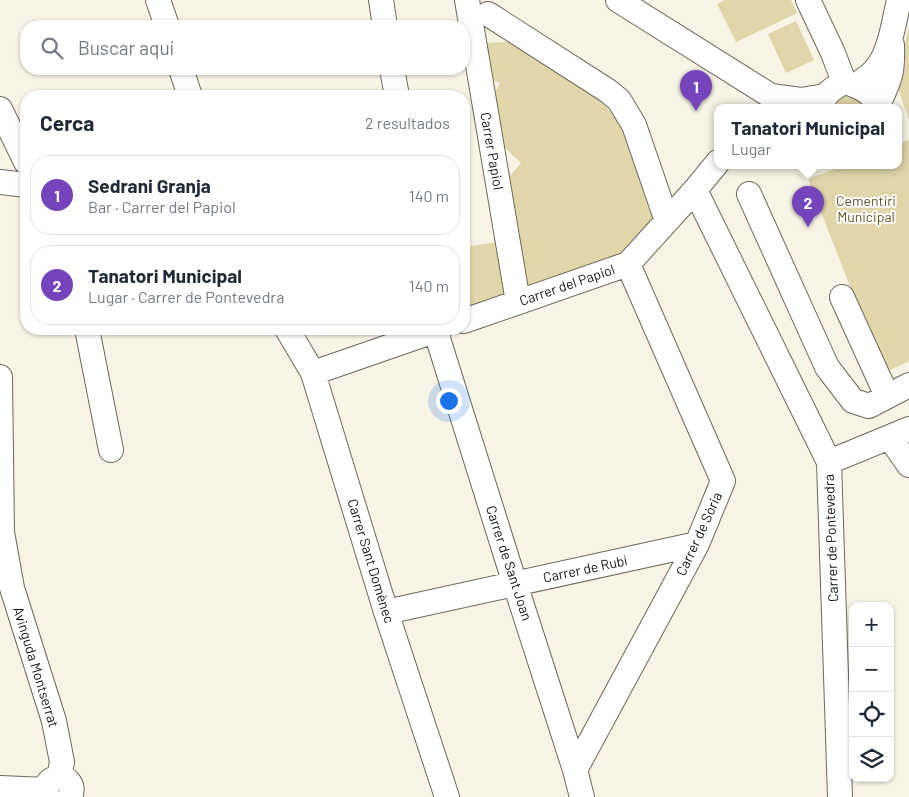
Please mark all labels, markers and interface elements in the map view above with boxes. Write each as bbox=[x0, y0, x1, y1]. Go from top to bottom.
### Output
search box bbox=[20, 20, 470, 75]
icon: search bbox=[38, 34, 66, 62]
text: Buscar aquí bbox=[78, 36, 174, 59]
pin: 1 bbox=[680, 70, 712, 111]
popup bbox=[714, 104, 902, 169]
text: Cerca bbox=[40, 110, 94, 135]
street label: Carrer Papiol bbox=[477, 111, 508, 191]
text: 2 resultados bbox=[365, 113, 450, 132]
text: Tanatori Municipal bbox=[731, 116, 885, 139]
text: Lugar bbox=[731, 139, 771, 158]
text: Sedrani Granja bbox=[88, 174, 211, 197]
text: 1 bbox=[54, 186, 60, 205]
text: 140 m bbox=[409, 186, 449, 205]
pin: 2 bbox=[792, 186, 824, 227]
park label: Cementiri Municipal bbox=[836, 192, 896, 225]
text: Bar · Carrer del Papiol bbox=[88, 197, 236, 216]
street label: Carrer del Papiol bbox=[517, 260, 617, 309]
text: Tanatori Municipal bbox=[88, 264, 242, 287]
text: 2 bbox=[53, 276, 61, 295]
text: 140 m bbox=[409, 276, 449, 295]
text: Lugar · Carrer de Pontevedra bbox=[88, 287, 284, 306]
your location bbox=[436, 388, 462, 414]
street label: Carrer de Pontevedra bbox=[820, 474, 841, 602]
street label: Carrer de Sòria bbox=[672, 489, 725, 578]
street label: Carrer Sant Domènec bbox=[344, 497, 398, 625]
street label: Carrer de Sant Joan bbox=[483, 503, 536, 623]
street label: Carrer de Rubí bbox=[541, 551, 629, 586]
map controls bbox=[849, 602, 894, 782]
button: + bbox=[849, 602, 894, 647]
street label: Avinguda Montserrat bbox=[10, 604, 63, 729]
button: − bbox=[849, 647, 894, 692]
button: locate bbox=[849, 692, 894, 737]
button: layers bbox=[849, 737, 894, 782]

